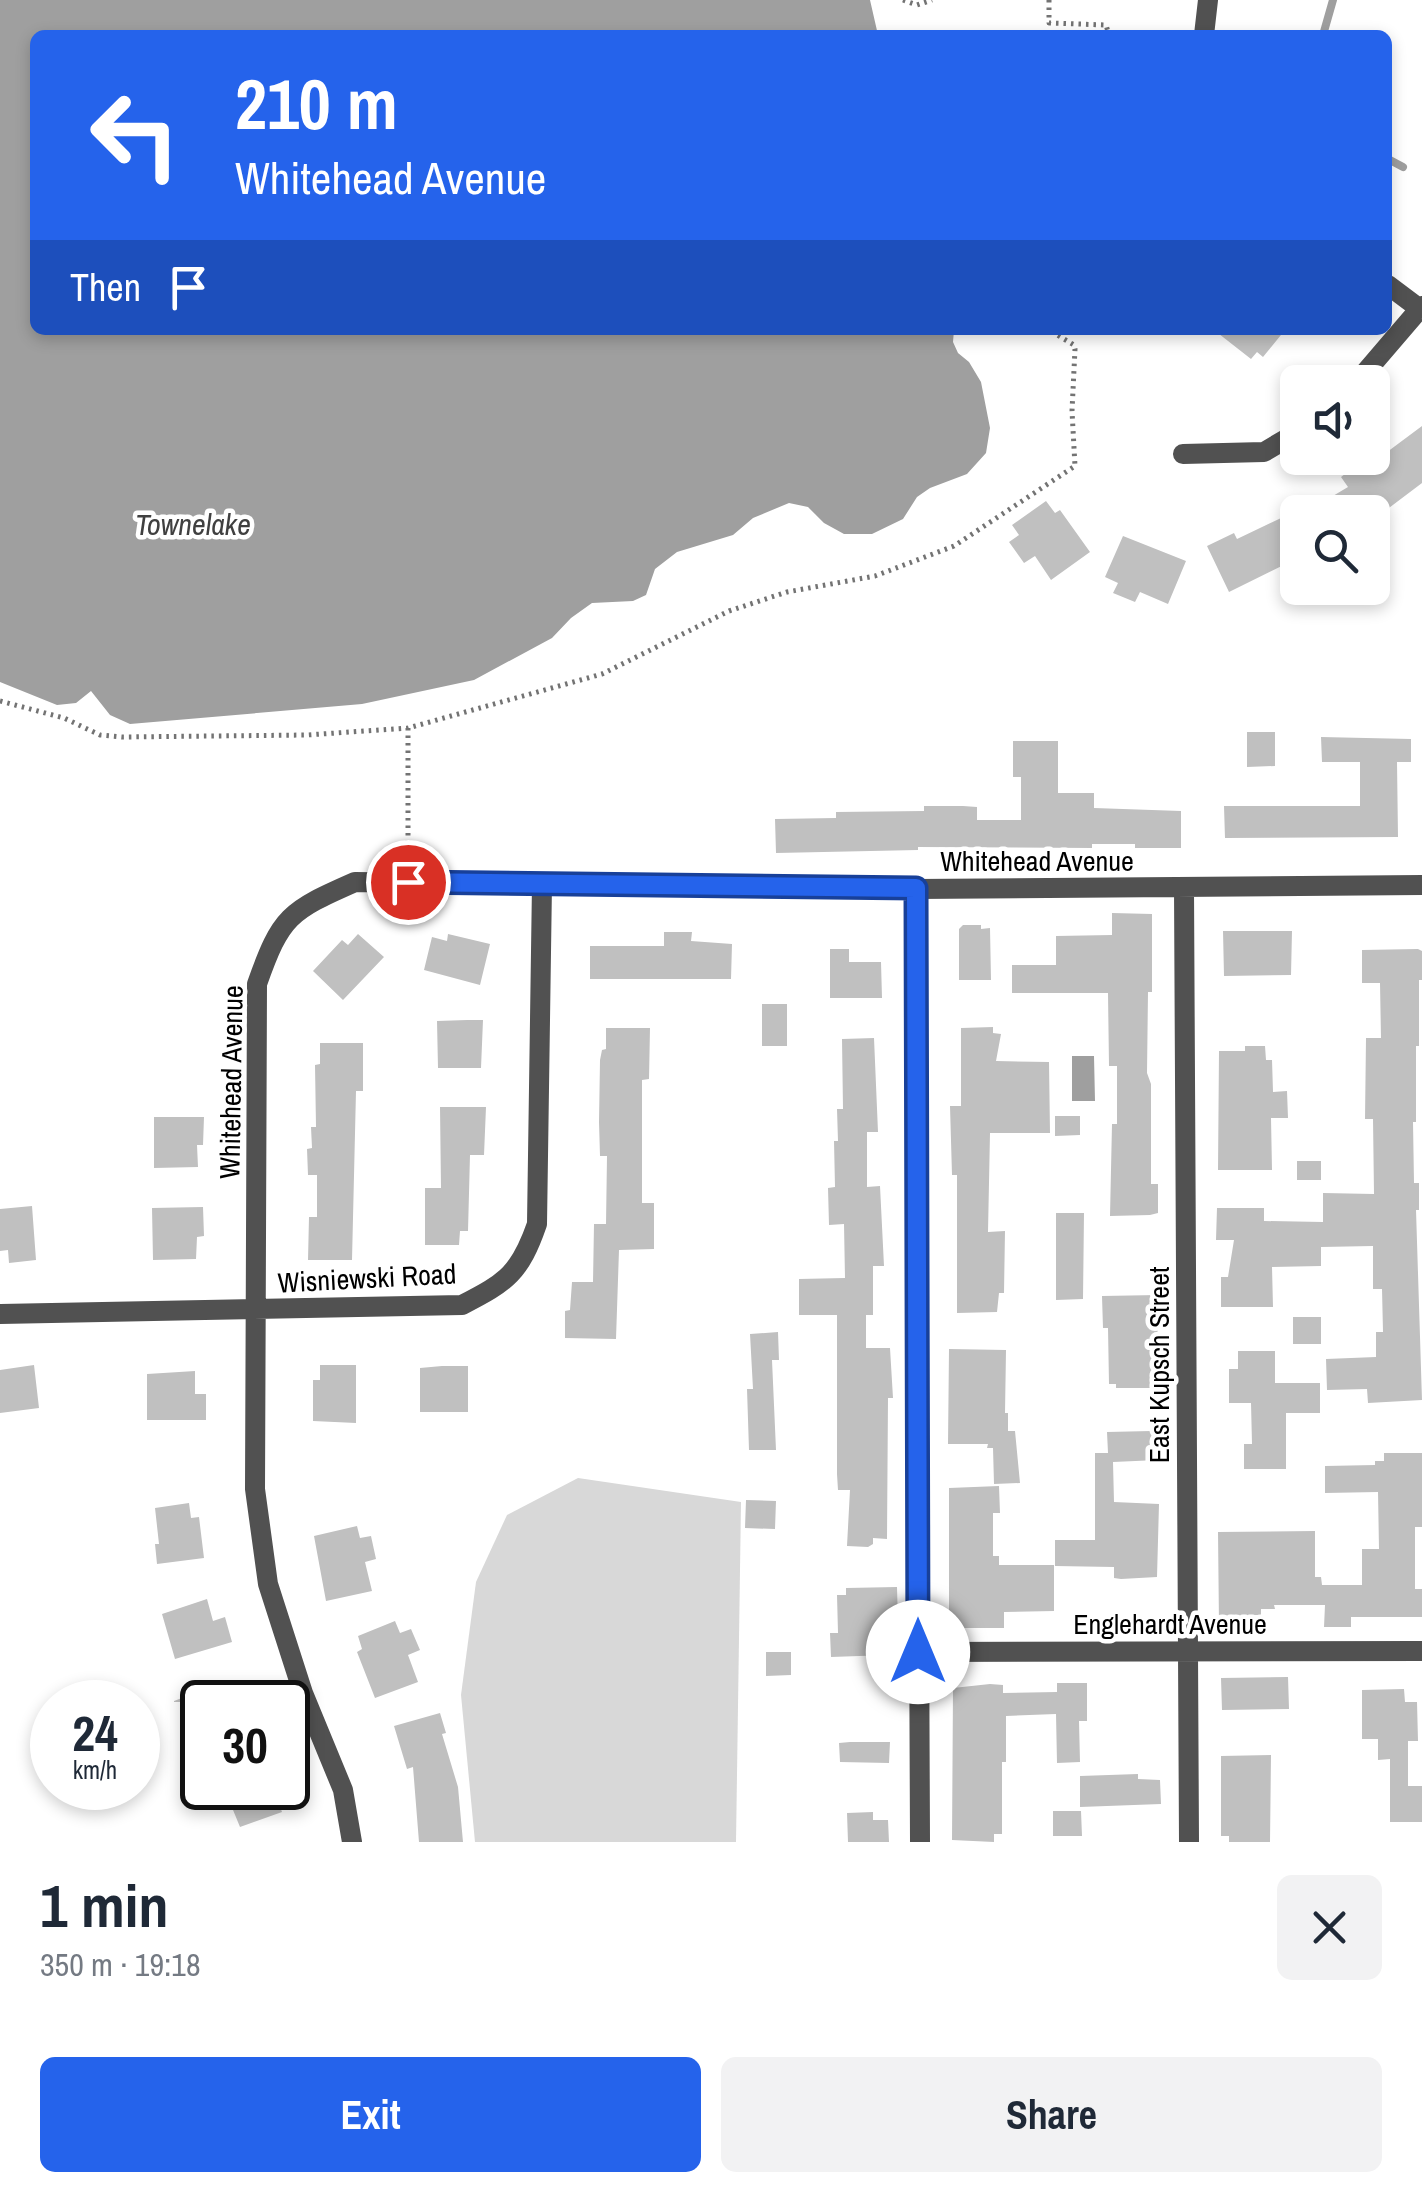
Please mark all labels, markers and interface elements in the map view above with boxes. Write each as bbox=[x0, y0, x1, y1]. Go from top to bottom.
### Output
text: 210 m bbox=[235, 57, 398, 151]
icon: left bbox=[70, 70, 200, 200]
text: Whitehead Avenue bbox=[235, 147, 546, 208]
icon: arrive bbox=[161, 260, 216, 315]
text: Then bbox=[70, 262, 141, 313]
map controls bbox=[1280, 365, 1390, 605]
button: sound bbox=[1280, 365, 1390, 475]
button: search bbox=[1280, 495, 1390, 605]
water label: Townelake bbox=[135, 504, 251, 544]
pin bbox=[366, 840, 451, 925]
street label: Whitehead Avenue bbox=[940, 842, 1134, 880]
icon: arrive bbox=[381, 855, 436, 910]
street label: Whitehead Avenue bbox=[210, 985, 252, 1179]
street label: Wisniewski Road bbox=[277, 1254, 457, 1302]
street label: East Kupsch Street bbox=[1140, 1267, 1178, 1463]
position arrow bbox=[866, 1600, 970, 1704]
street label: Englehardt Avenue bbox=[1073, 1605, 1267, 1643]
speed limit sign: 30 bbox=[180, 1680, 310, 1810]
text: 24 bbox=[72, 1699, 118, 1767]
text: km/h bbox=[73, 1753, 117, 1787]
text: 1 min bbox=[40, 1865, 169, 1946]
button: close bbox=[1277, 1875, 1382, 1980]
text: 350 m · 19:18 bbox=[40, 1943, 200, 1986]
button: Exit bbox=[40, 2057, 701, 2172]
button: Share bbox=[721, 2057, 1382, 2172]

